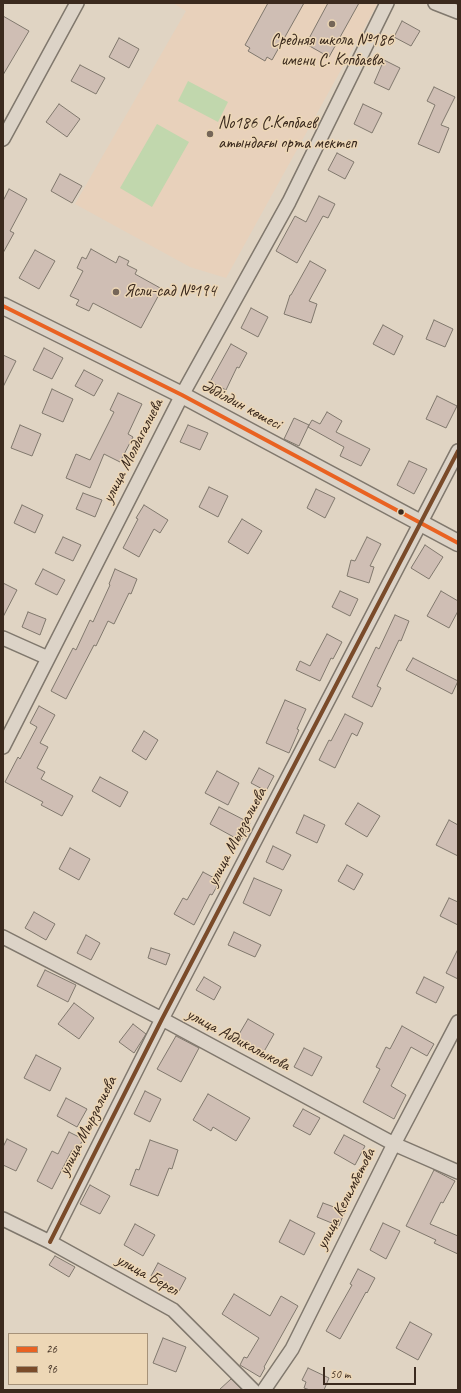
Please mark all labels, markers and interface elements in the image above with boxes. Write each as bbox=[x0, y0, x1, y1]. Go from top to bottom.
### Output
marker: Средняя школа №186 имени С. Копбаева bbox=[327, 19, 337, 29]
place label: Средняя школа №186 имени С. Копбаева bbox=[270, 31, 394, 71]
place label: No186 С.Көпбаев атындағы орта мектеп bbox=[218, 114, 356, 154]
marker: No186 С.Көпбаев атындағы орта мектеп bbox=[205, 129, 215, 139]
place label: Ясли-сад №194 bbox=[124, 282, 216, 302]
marker: Ясли-сад №194 bbox=[111, 287, 121, 297]
street label: Әбділдин көшесі bbox=[197, 375, 285, 435]
street label: улица Молдагалиева bbox=[98, 396, 168, 506]
unlabelled marker bbox=[396, 507, 406, 517]
street label: улица Мырзалиева bbox=[203, 784, 271, 890]
street label: улица Абдикалыкова bbox=[183, 1004, 293, 1076]
street label: улица Мырзалиева bbox=[54, 1073, 122, 1179]
street label: улица Келимбетова bbox=[312, 1145, 380, 1253]
street label: улица Берел bbox=[112, 1250, 182, 1300]
legend bbox=[8, 1333, 148, 1385]
text: 26 bbox=[46, 1341, 57, 1357]
scale bar bbox=[325, 1359, 418, 1385]
text: 96 bbox=[46, 1361, 57, 1377]
text: 50 m bbox=[330, 1366, 350, 1382]

